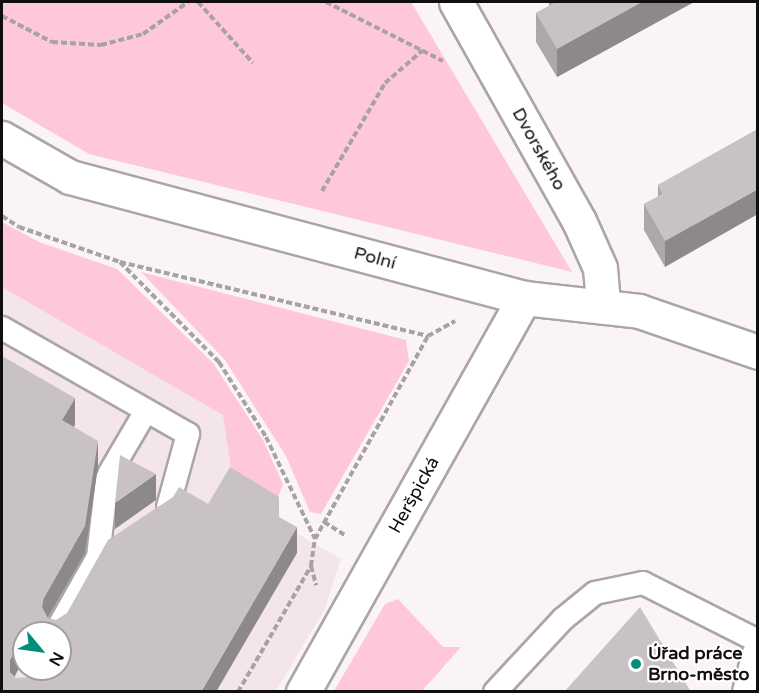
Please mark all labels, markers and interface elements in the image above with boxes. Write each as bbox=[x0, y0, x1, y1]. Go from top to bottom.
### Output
street label: Dvorského bbox=[507, 104, 571, 194]
street label: Polní bbox=[352, 242, 398, 274]
street label: Heršpická bbox=[384, 453, 444, 537]
north arrow bbox=[12, 621, 72, 681]
place label: Úřad práce Brno-město bbox=[648, 643, 749, 686]
text: N bbox=[44, 648, 68, 669]
marker: Úřad práce Brno-město bbox=[629, 657, 643, 671]

